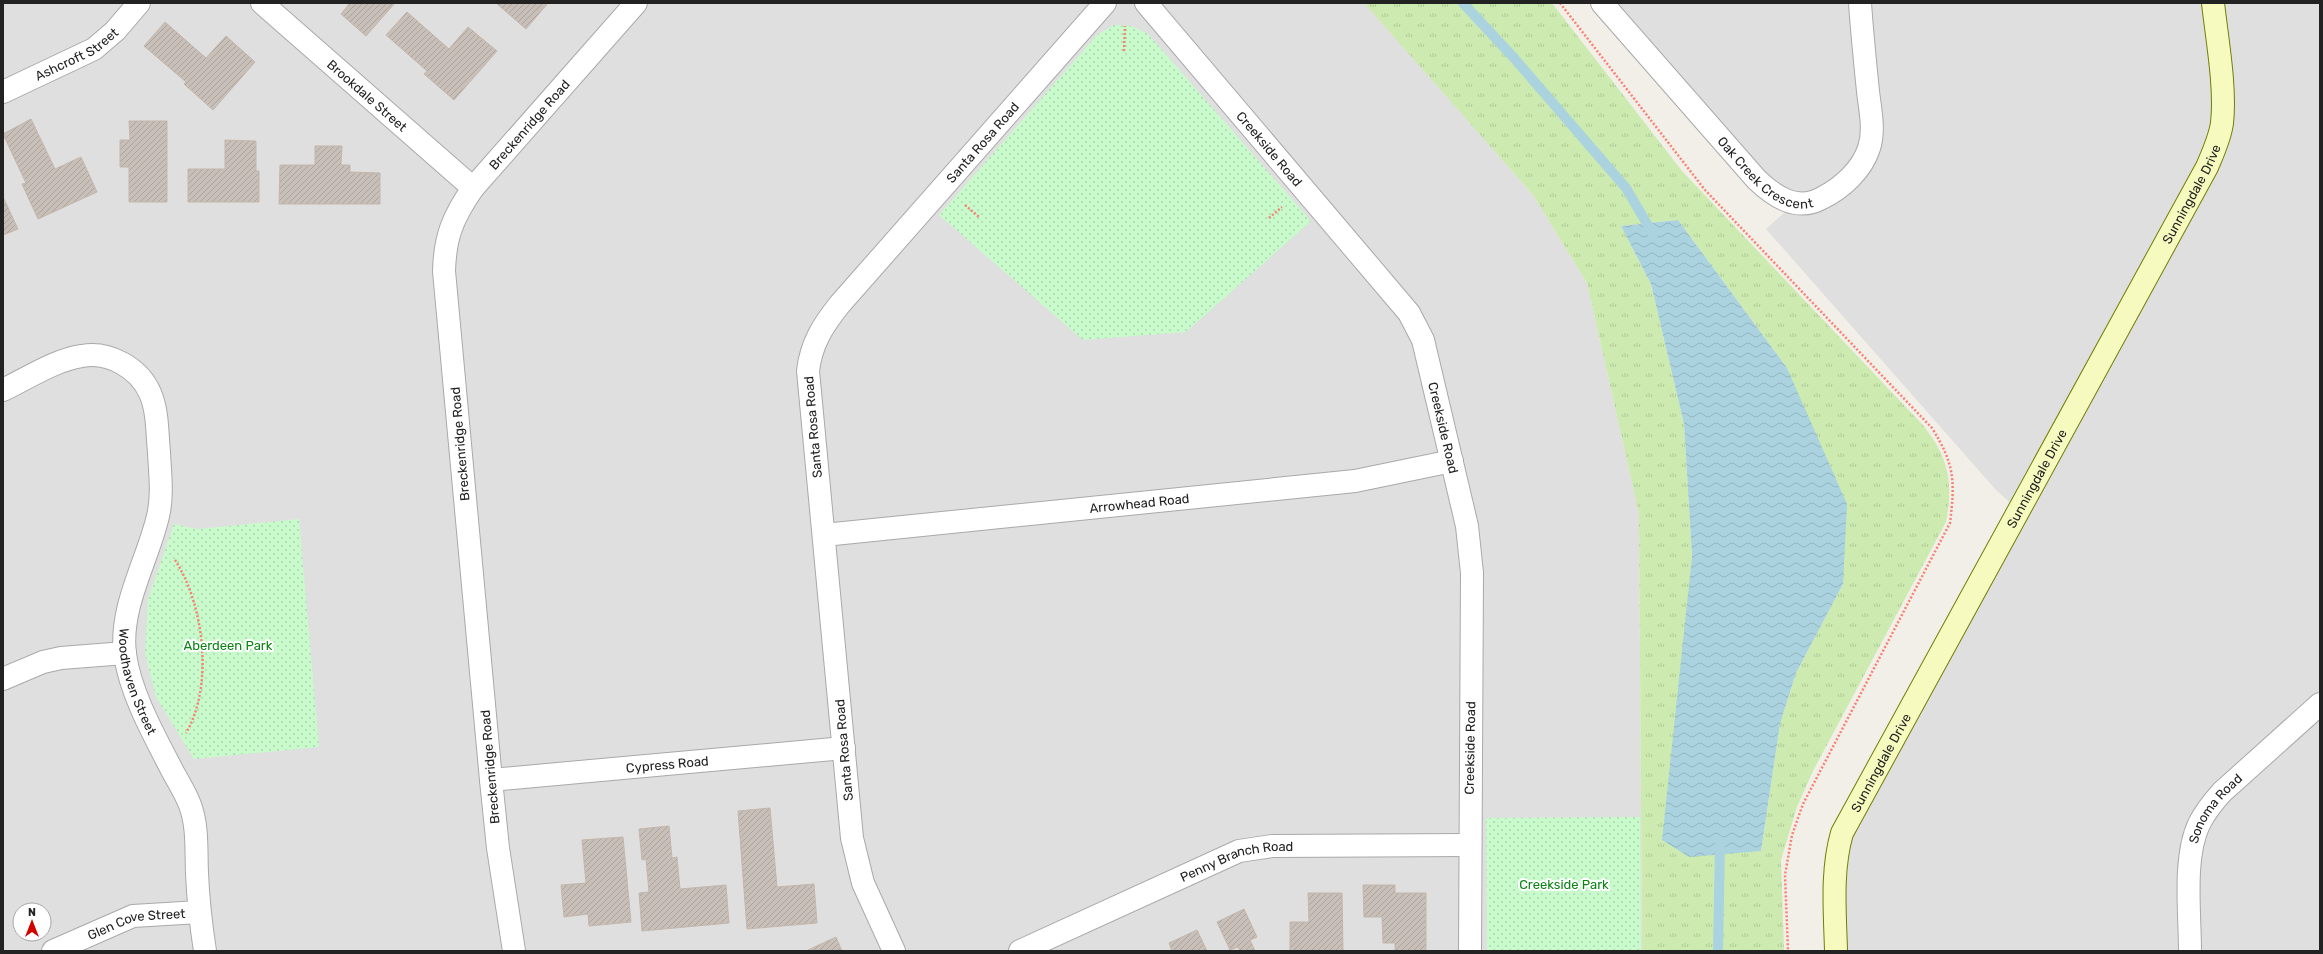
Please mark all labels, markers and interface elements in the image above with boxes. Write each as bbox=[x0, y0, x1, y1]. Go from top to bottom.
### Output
street label: Ashcroft Street bbox=[33, 24, 121, 83]
street label: Brookdale Street bbox=[324, 56, 410, 134]
street label: Breckenridge Road bbox=[486, 76, 573, 172]
street label: Santa Rosa Road bbox=[943, 99, 1022, 186]
street label: Creekside Road bbox=[1234, 108, 1306, 189]
street label: Oak Creek Crescent bbox=[1715, 133, 1814, 211]
street label: Sunningdale Drive bbox=[2159, 142, 2223, 246]
street label: Santa Rosa Road bbox=[801, 375, 825, 479]
street label: Creekside Road bbox=[1426, 380, 1462, 475]
street label: Breckenridge Road bbox=[448, 386, 473, 502]
street label: Sunningdale Drive bbox=[2003, 426, 2069, 530]
street label: Arrowhead Road bbox=[1089, 490, 1190, 515]
street label: Woodhaven Street bbox=[117, 628, 160, 737]
park label: Aberdeen Park bbox=[184, 638, 273, 653]
street label: Santa Rosa Road bbox=[832, 698, 856, 802]
street label: Creekside Road bbox=[1462, 701, 1478, 795]
street label: Breckenridge Road bbox=[478, 709, 503, 825]
street label: Sunningdale Drive bbox=[1847, 711, 1914, 815]
street label: Cypress Road bbox=[625, 753, 709, 775]
street label: Sonoma Road bbox=[2185, 770, 2245, 845]
street label: Penny Branch Road bbox=[1177, 838, 1293, 884]
park label: Creekside Park bbox=[1519, 877, 1609, 892]
north arrow bbox=[12, 902, 52, 942]
street label: Glen Cove Street bbox=[85, 905, 186, 943]
text: N bbox=[28, 906, 36, 919]

